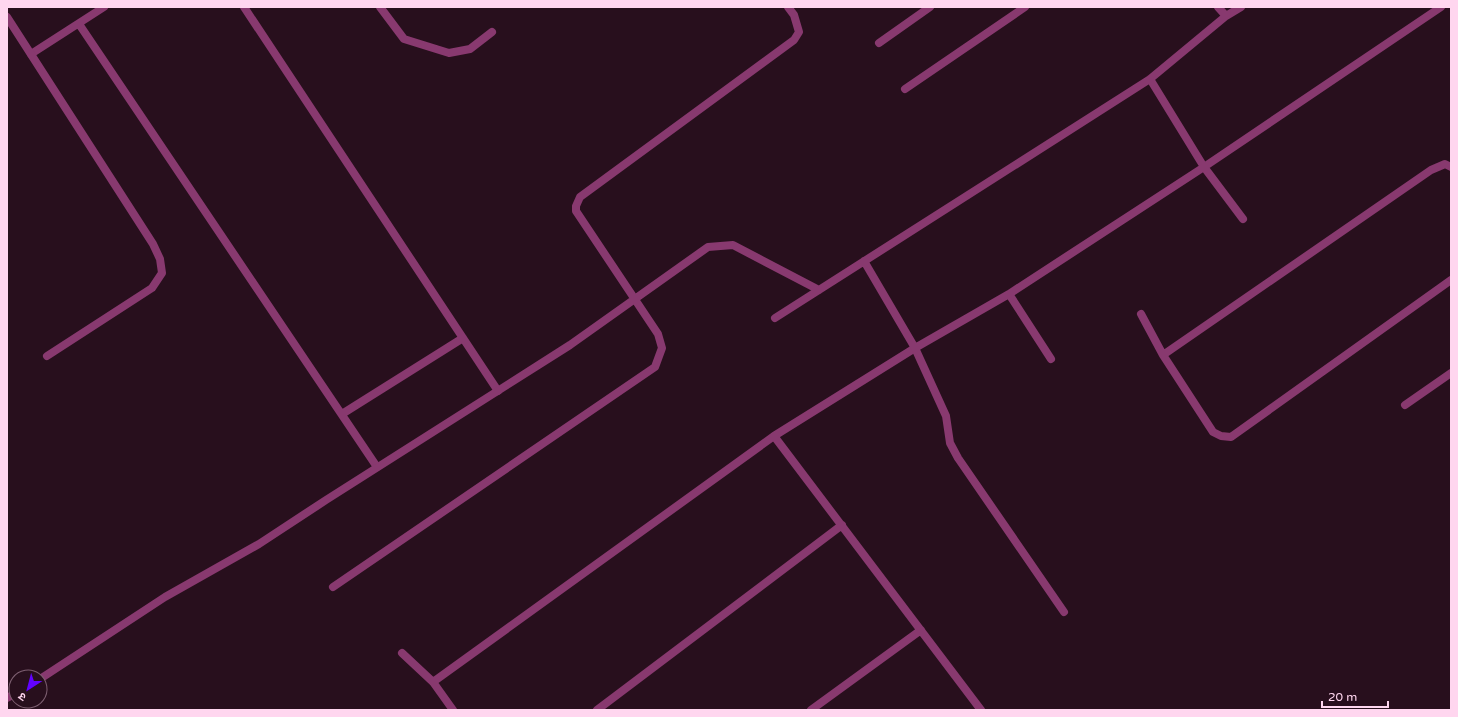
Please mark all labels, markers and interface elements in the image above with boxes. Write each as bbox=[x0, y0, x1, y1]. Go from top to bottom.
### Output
north arrow bbox=[8, 669, 48, 709]
scale bar bbox=[1322, 683, 1388, 709]
text: उ bbox=[16, 689, 29, 704]
text: 20 m bbox=[1328, 690, 1357, 704]

